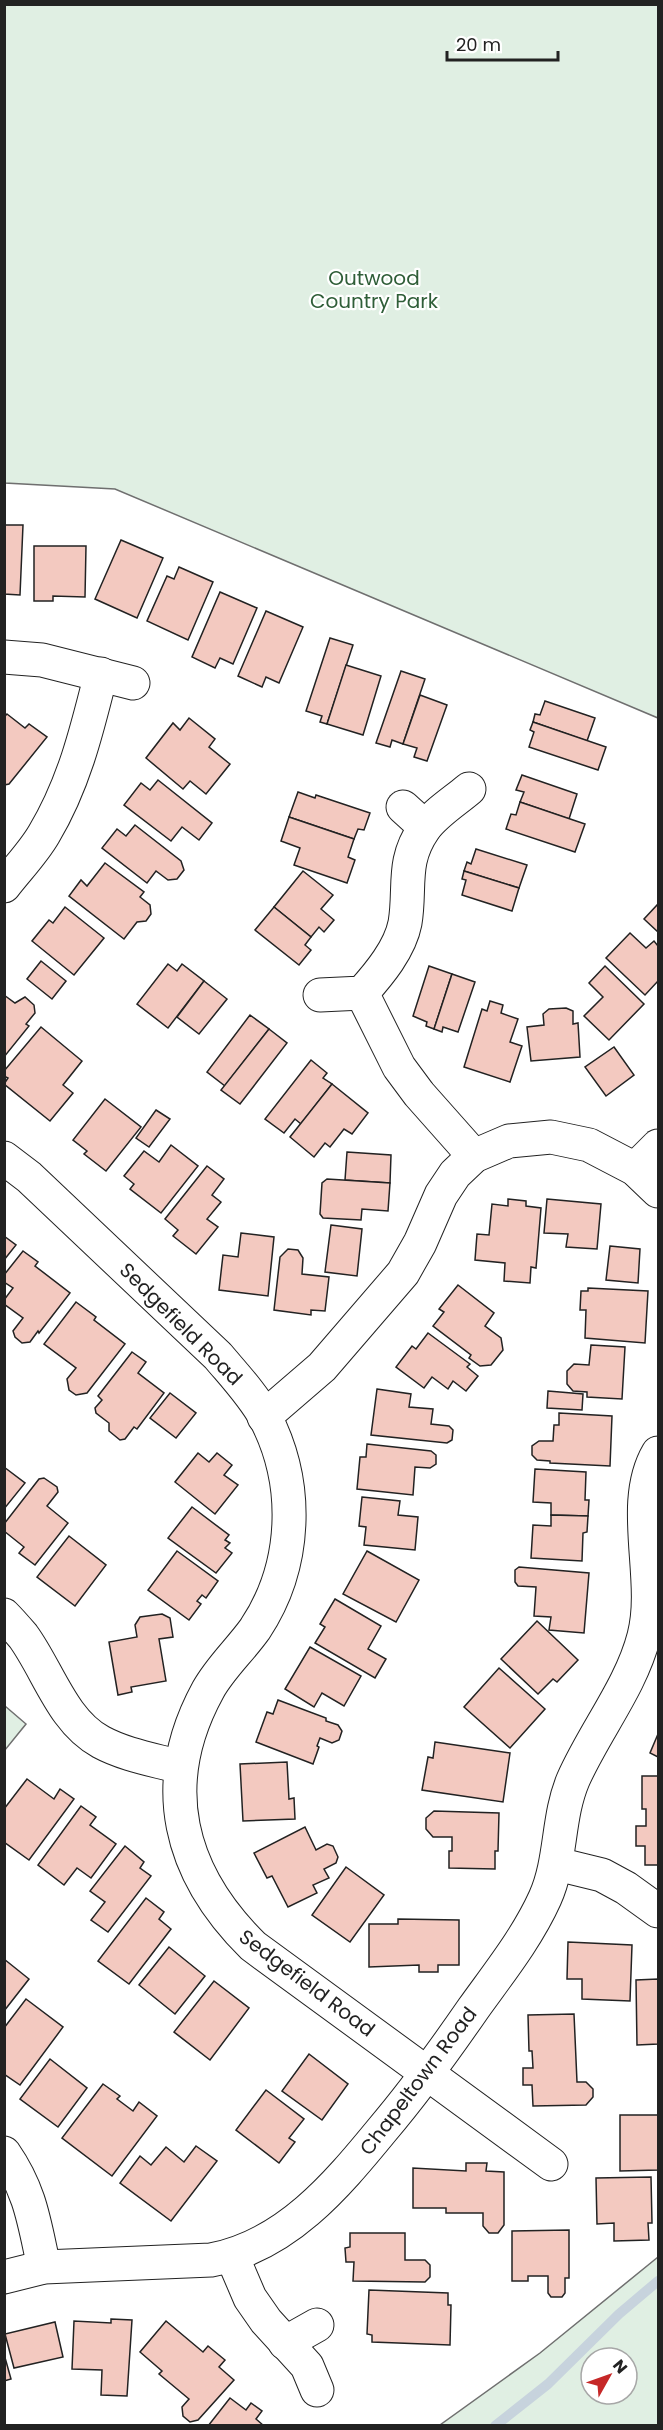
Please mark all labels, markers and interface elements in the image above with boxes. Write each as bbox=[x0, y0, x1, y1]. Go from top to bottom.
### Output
scale bar bbox=[447, 24, 558, 62]
text: 20 m bbox=[456, 32, 501, 57]
park label: Outwood Country Park bbox=[310, 264, 439, 315]
street label: Sedgefield Road bbox=[113, 1256, 249, 1392]
street label: Sedgefield Road bbox=[233, 1923, 381, 2043]
street label: Chapeltown Road bbox=[353, 2001, 483, 2161]
north arrow bbox=[579, 2346, 639, 2406]
text: N bbox=[607, 2355, 633, 2379]

